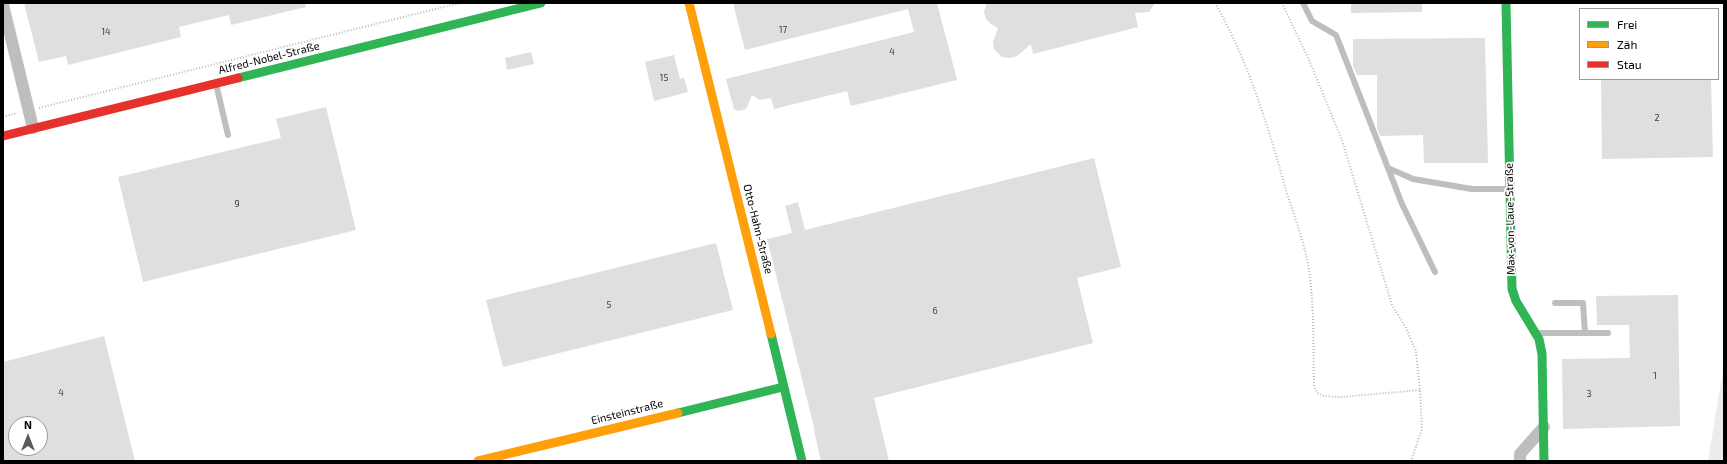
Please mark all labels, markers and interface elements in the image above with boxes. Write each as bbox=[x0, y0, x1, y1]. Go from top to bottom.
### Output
legend bbox=[1579, 8, 1719, 80]
text: Frei bbox=[1617, 17, 1637, 31]
house number: 17 bbox=[779, 25, 787, 35]
house number: 14 bbox=[101, 27, 111, 37]
text: Zäh bbox=[1617, 37, 1637, 51]
street label: Alfred-Nobel-Straße bbox=[217, 39, 321, 77]
house number: 4 bbox=[889, 47, 895, 57]
text: Stau bbox=[1617, 57, 1642, 71]
house number: 15 bbox=[660, 73, 668, 83]
house number: 2 bbox=[1654, 113, 1660, 123]
street label: Max-von-Laue-Straße bbox=[1502, 163, 1518, 275]
street label: Otto-Hahn-Straße bbox=[740, 183, 776, 275]
house number: 9 bbox=[234, 199, 240, 209]
house number: 5 bbox=[607, 300, 611, 310]
house number: 6 bbox=[932, 306, 938, 316]
house number: 1 bbox=[1653, 371, 1657, 381]
house number: 4 bbox=[58, 388, 64, 398]
house number: 3 bbox=[1586, 389, 1592, 399]
street label: Einsteinstraße bbox=[590, 397, 664, 427]
north arrow bbox=[8, 416, 48, 456]
text: N bbox=[24, 418, 32, 431]

